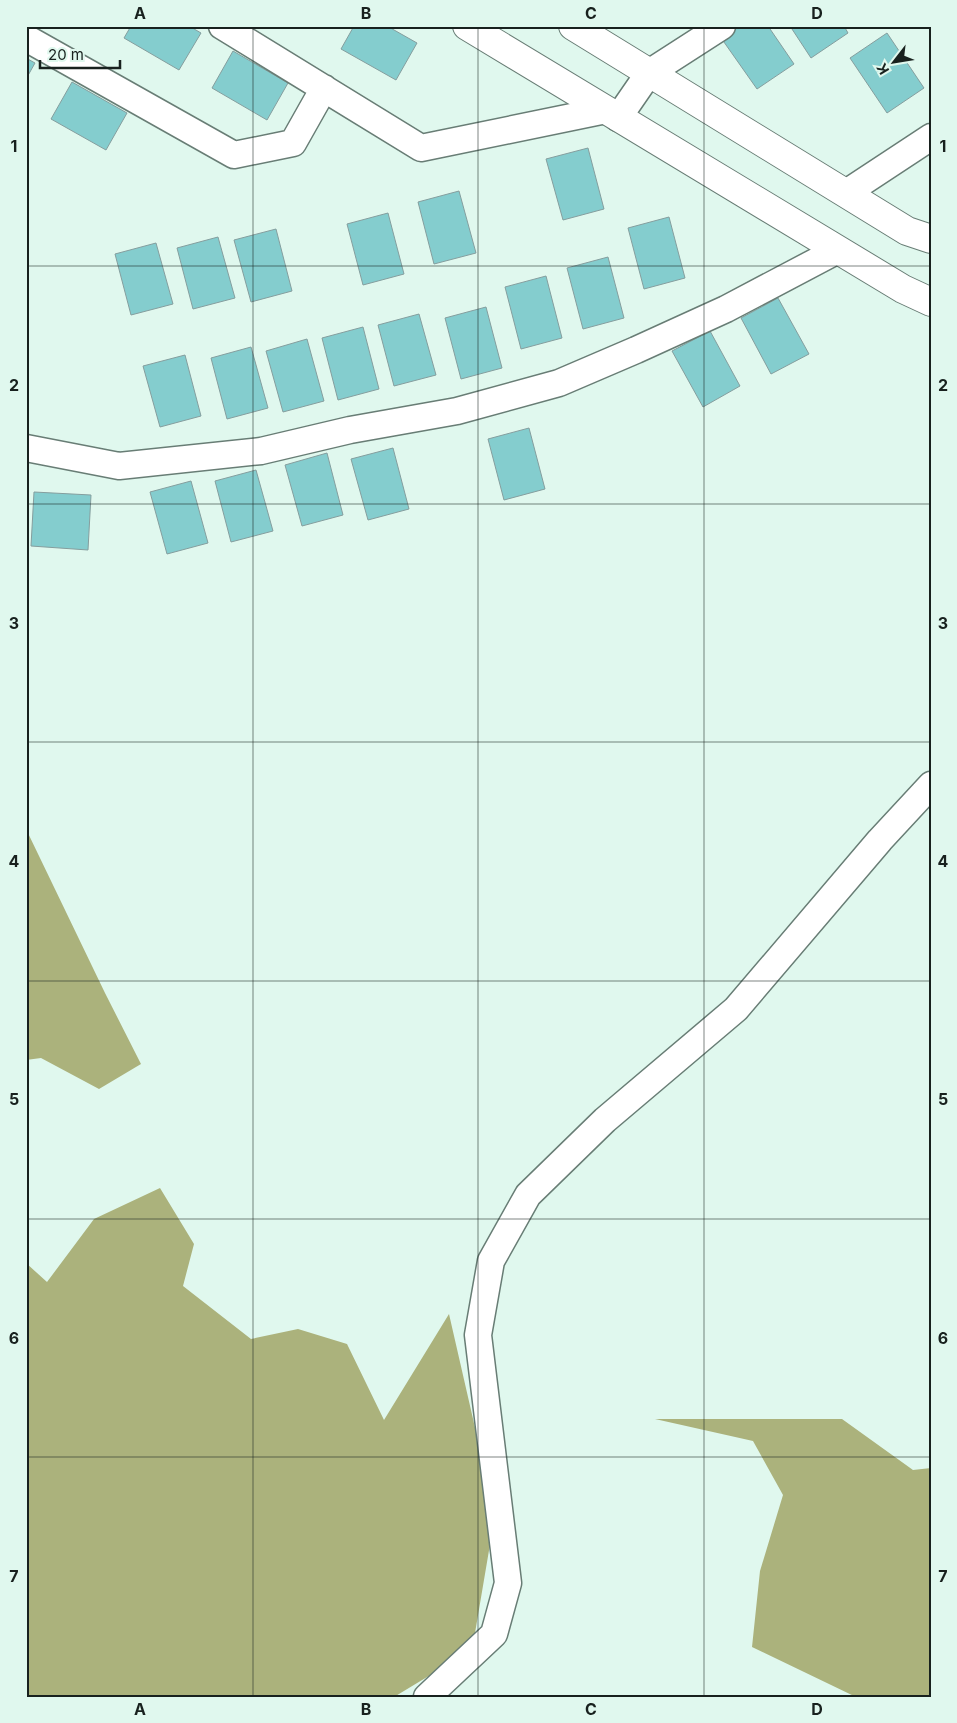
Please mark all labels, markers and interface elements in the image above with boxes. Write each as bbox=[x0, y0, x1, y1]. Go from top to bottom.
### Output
text: A bbox=[134, 3, 146, 23]
text: B bbox=[361, 3, 371, 23]
text: C bbox=[585, 3, 597, 23]
text: D bbox=[811, 3, 823, 23]
scale bar bbox=[40, 38, 120, 70]
north arrow bbox=[870, 38, 920, 88]
text: 20 m bbox=[48, 45, 84, 64]
text: K bbox=[873, 60, 892, 78]
text: 1 bbox=[11, 136, 17, 156]
text: 1 bbox=[940, 136, 946, 156]
text: 2 bbox=[9, 375, 19, 395]
text: 2 bbox=[938, 375, 948, 395]
text: 3 bbox=[9, 613, 19, 633]
text: 3 bbox=[938, 613, 948, 633]
text: 4 bbox=[9, 851, 20, 871]
text: 4 bbox=[938, 851, 949, 871]
text: 5 bbox=[9, 1089, 19, 1109]
text: 5 bbox=[938, 1089, 948, 1109]
text: 6 bbox=[9, 1328, 19, 1348]
text: 6 bbox=[938, 1328, 948, 1348]
text: 7 bbox=[9, 1566, 19, 1586]
text: 7 bbox=[938, 1566, 948, 1586]
text: A bbox=[134, 1699, 146, 1719]
text: B bbox=[361, 1699, 371, 1719]
text: C bbox=[585, 1699, 597, 1719]
text: D bbox=[811, 1699, 823, 1719]

